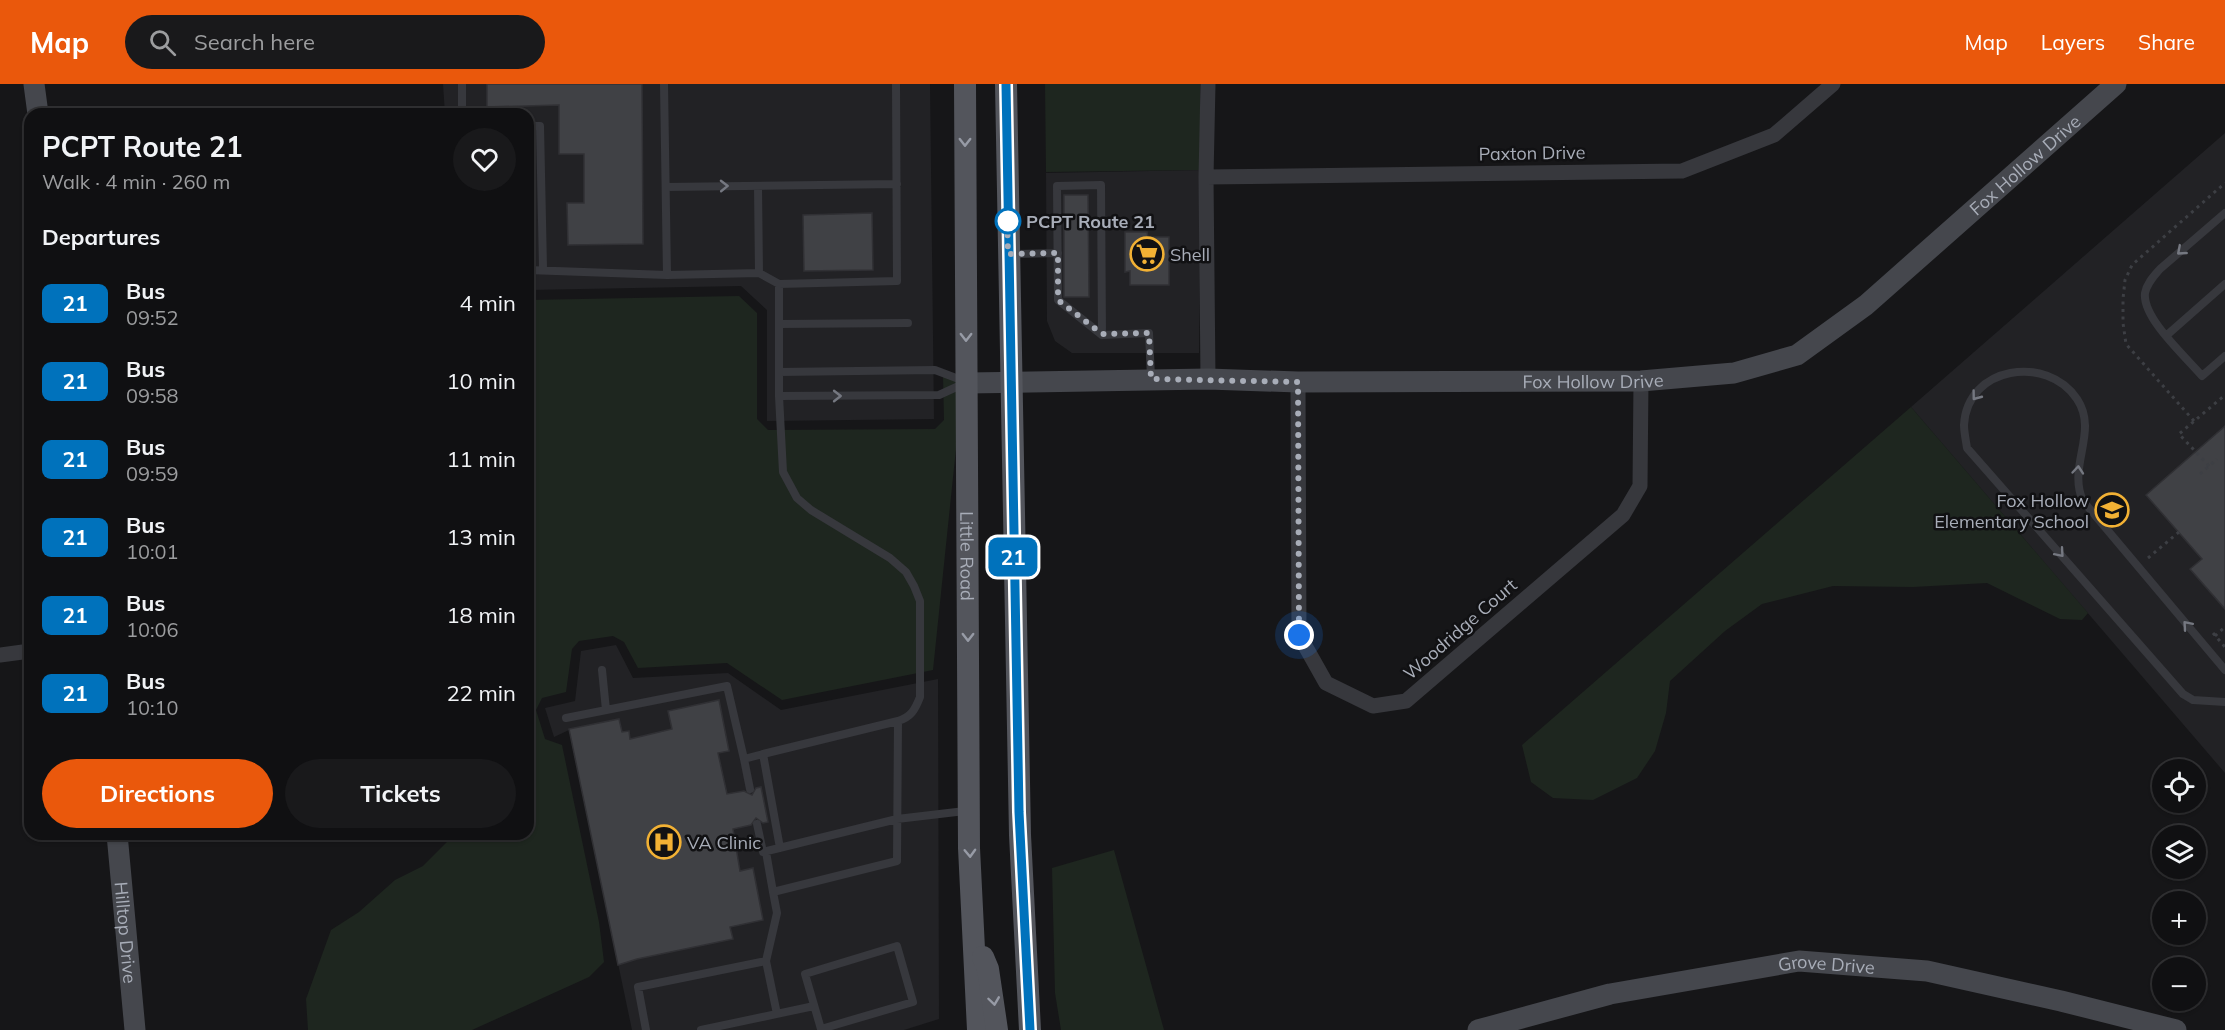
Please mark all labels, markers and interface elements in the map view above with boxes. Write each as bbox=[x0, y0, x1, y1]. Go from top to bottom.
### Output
search box bbox=[125, 15, 545, 69]
text: Map bbox=[30, 25, 89, 60]
icon: search bbox=[146, 26, 179, 59]
text: Search here bbox=[194, 28, 315, 56]
text: Map bbox=[1965, 29, 2008, 55]
text: Layers bbox=[2041, 29, 2105, 55]
text: Share bbox=[2138, 29, 2195, 55]
street label: Fox Hollow Drive bbox=[1964, 109, 2085, 220]
button: heart bbox=[453, 128, 516, 191]
text: PCPT Route 21 bbox=[42, 129, 242, 164]
one-way arrow bbox=[959, 138, 971, 147]
street label: Paxton Drive bbox=[1478, 141, 1586, 165]
text: Walk · 4 min · 260 m bbox=[42, 169, 230, 194]
one-way arrow bbox=[720, 180, 729, 192]
marker: PCPT Route 21 bbox=[995, 208, 1021, 234]
place label: PCPT Route 21 bbox=[1026, 210, 1155, 233]
text: Departures bbox=[42, 223, 160, 251]
supermarket icon: Shell bbox=[1129, 236, 1165, 272]
place label: Shell bbox=[1170, 243, 1210, 266]
one-way arrow bbox=[2177, 244, 2188, 255]
text: Bus bbox=[126, 277, 165, 305]
text: 4 min bbox=[460, 289, 516, 317]
text: 21 bbox=[62, 290, 88, 316]
text: 09:52 bbox=[126, 305, 179, 330]
one-way arrow bbox=[960, 333, 972, 342]
text: Bus bbox=[126, 355, 165, 383]
text: 10 min bbox=[446, 367, 516, 395]
text: 21 bbox=[62, 368, 88, 394]
street label: Fox Hollow Drive bbox=[1522, 368, 1664, 393]
text: 09:58 bbox=[126, 383, 179, 408]
one-way arrow bbox=[833, 390, 842, 402]
one-way arrow bbox=[1972, 390, 1983, 401]
text: Bus bbox=[126, 433, 165, 461]
text: 11 min bbox=[446, 445, 516, 473]
text: 21 bbox=[62, 446, 88, 472]
text: 09:59 bbox=[126, 461, 179, 486]
one-way arrow bbox=[2071, 465, 2084, 474]
place label: Fox Hollow Elementary School bbox=[1934, 489, 2089, 533]
school or university icon: Fox Hollow Elementary School bbox=[2094, 492, 2130, 528]
text: Bus bbox=[126, 511, 165, 539]
street label: Little Road bbox=[956, 511, 979, 601]
text: 13 min bbox=[446, 523, 516, 551]
text: 21 bbox=[62, 524, 88, 550]
line badge: 21 bbox=[986, 538, 1040, 576]
text: 10:01 bbox=[126, 539, 179, 564]
text: 21 bbox=[1000, 544, 1026, 570]
one-way arrow bbox=[2053, 547, 2064, 557]
street label: Woodridge Court bbox=[1399, 573, 1521, 685]
text: Bus bbox=[126, 589, 165, 617]
text: 18 min bbox=[446, 601, 516, 629]
text: 21 bbox=[62, 602, 88, 628]
text: 10:06 bbox=[126, 617, 179, 642]
your location bbox=[1284, 620, 1314, 650]
one-way arrow bbox=[2183, 621, 2194, 632]
one-way arrow bbox=[962, 633, 974, 642]
text: Bus bbox=[126, 667, 165, 695]
text: 22 min bbox=[446, 679, 516, 707]
text: 21 bbox=[62, 680, 88, 706]
text: 10:10 bbox=[126, 695, 179, 720]
button: Directions bbox=[42, 759, 273, 828]
button: Tickets bbox=[285, 759, 516, 828]
map controls bbox=[2152, 759, 2206, 1011]
button: locate bbox=[2152, 759, 2206, 813]
hospital icon: VA Clinic bbox=[646, 824, 682, 860]
button: layers bbox=[2152, 825, 2206, 879]
place label: VA Clinic bbox=[687, 831, 761, 854]
one-way arrow bbox=[963, 849, 976, 858]
street label: Hilltop Drive bbox=[110, 881, 142, 985]
button: + bbox=[2152, 891, 2206, 945]
street label: Grove Drive bbox=[1776, 949, 1876, 978]
button: − bbox=[2152, 957, 2206, 1011]
one-way arrow bbox=[987, 996, 999, 1005]

